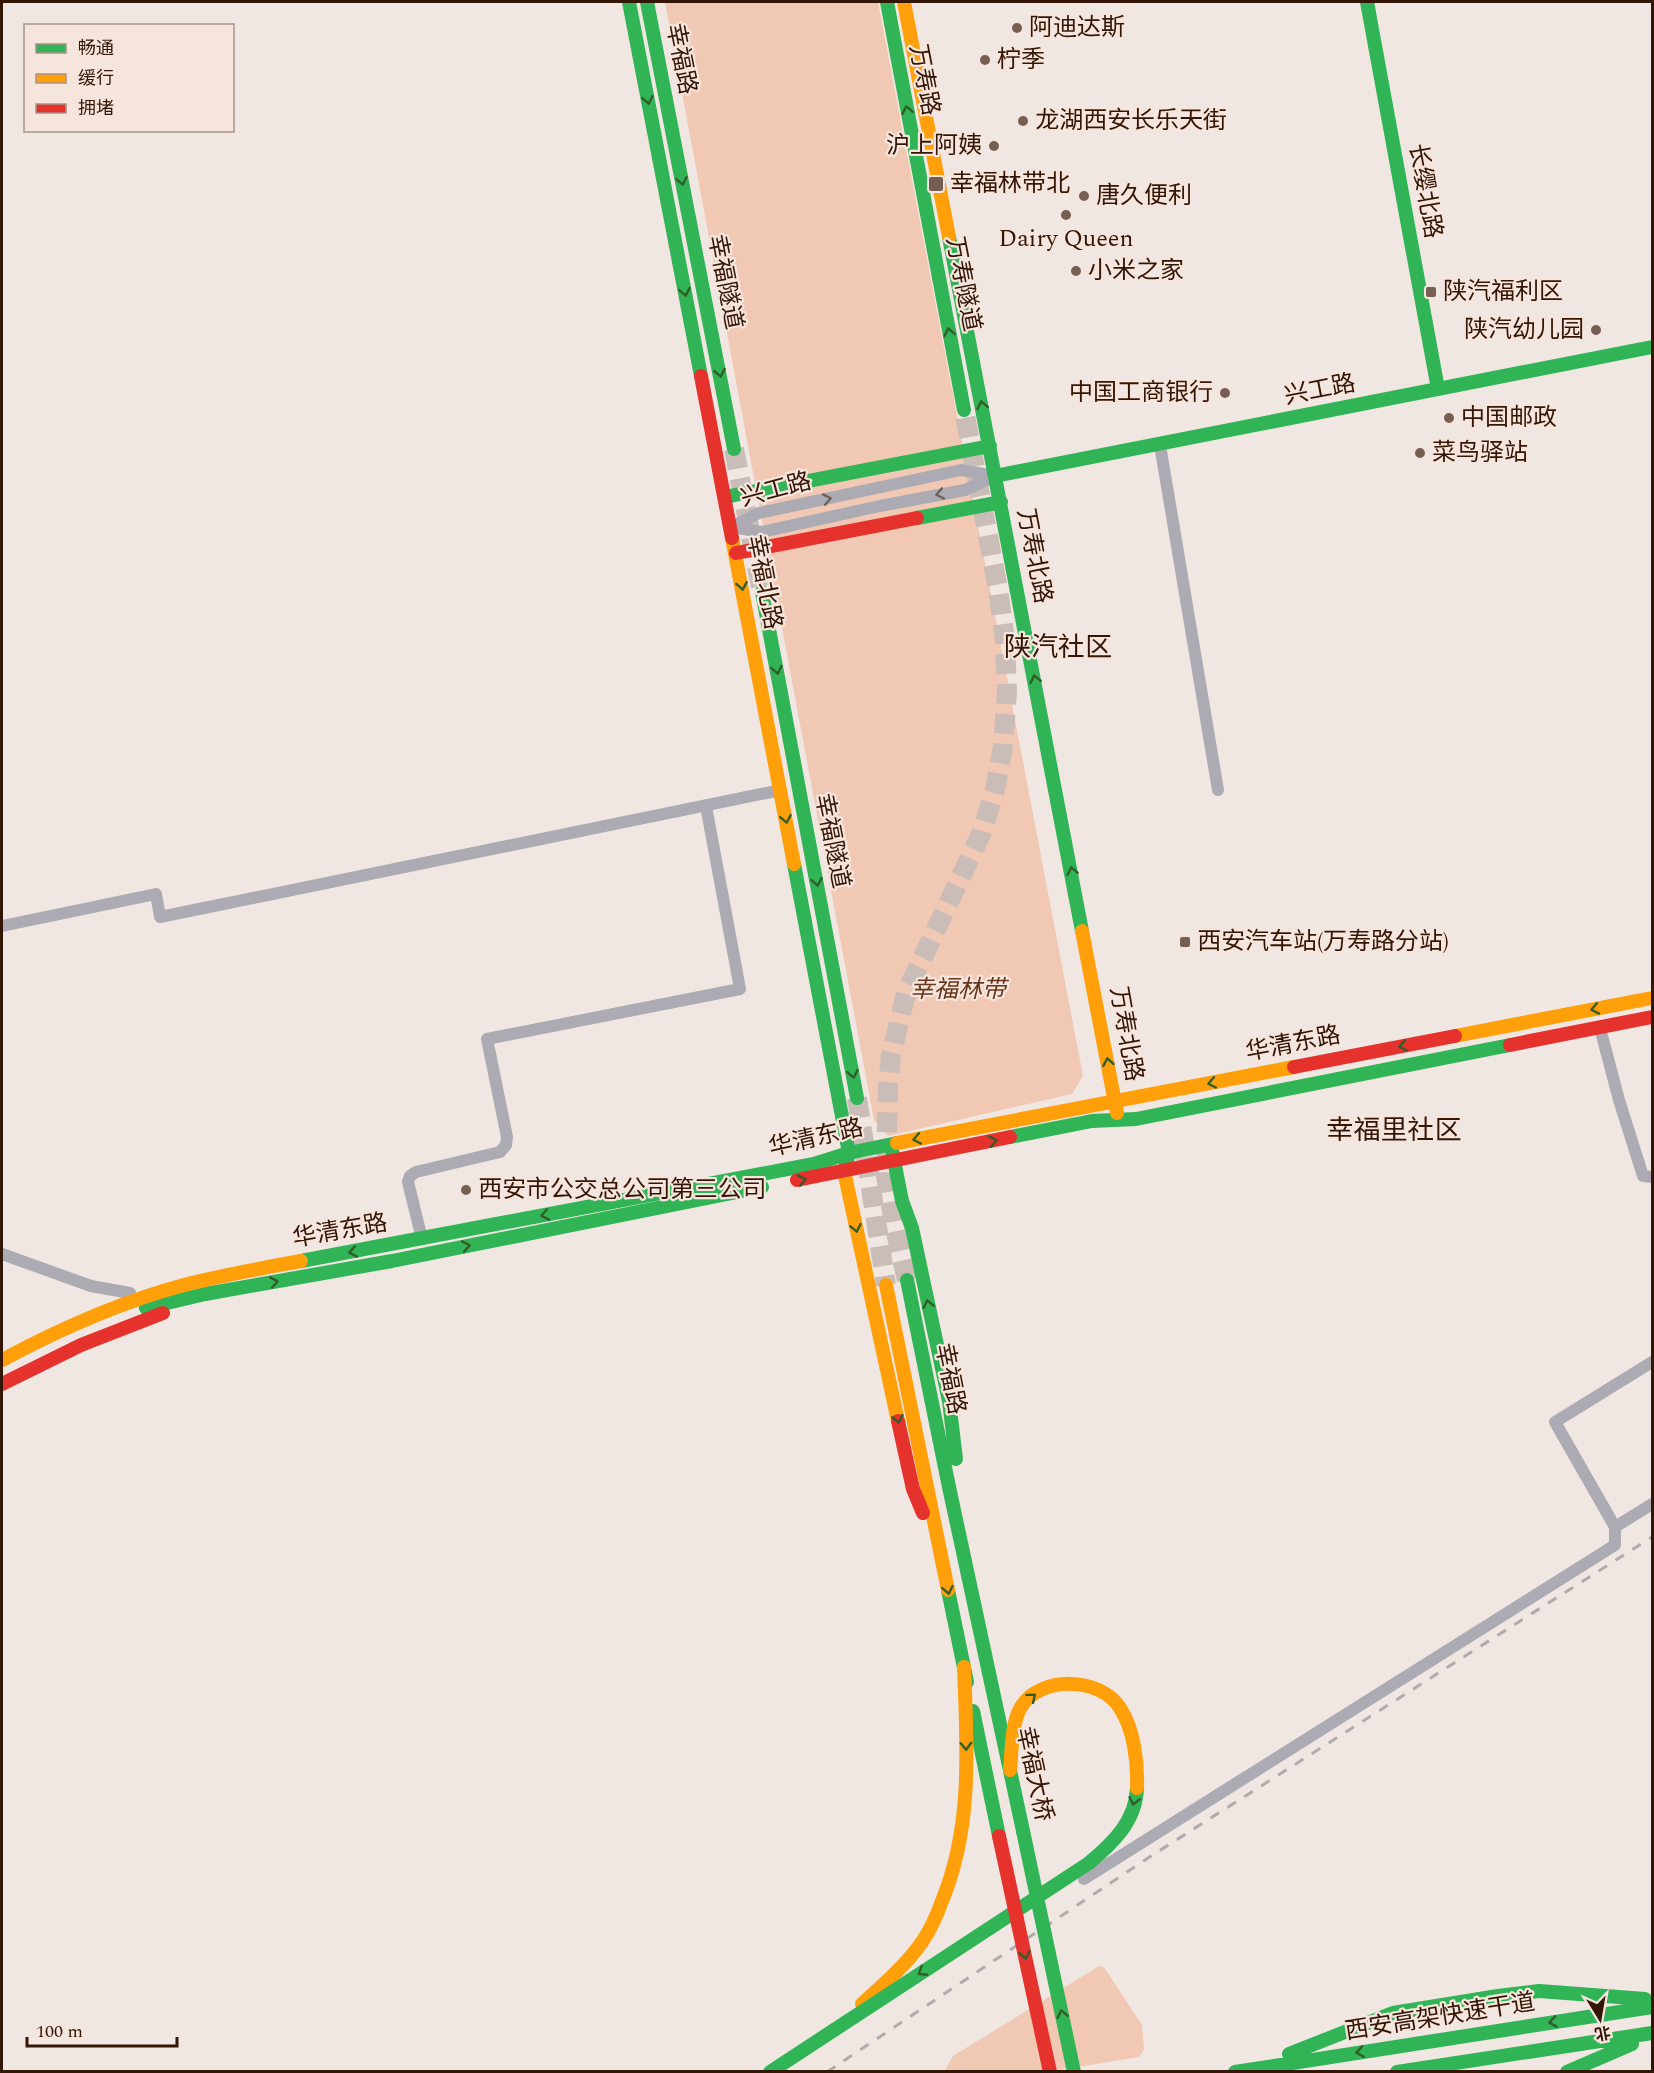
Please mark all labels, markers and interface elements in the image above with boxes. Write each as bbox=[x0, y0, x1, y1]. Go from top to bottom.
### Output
place label: 阿迪达斯 bbox=[1029, 10, 1125, 46]
street label: 幸福路 bbox=[656, 20, 706, 98]
marker: 阿迪达斯 bbox=[1010, 21, 1024, 35]
legend bbox=[24, 24, 234, 132]
text: 畅通 bbox=[78, 35, 114, 62]
street label: 万寿路 bbox=[899, 41, 949, 119]
place label: 柠季 bbox=[997, 42, 1045, 78]
marker: 柠季 bbox=[978, 53, 992, 67]
text: 缓行 bbox=[78, 65, 114, 92]
text: 拥堵 bbox=[78, 95, 114, 122]
one-way arrow bbox=[641, 95, 654, 105]
place label: 龙湖西安长乐天街 bbox=[1035, 103, 1227, 139]
one-way arrow bbox=[901, 105, 914, 115]
marker: 龙湖西安长乐天街 bbox=[1016, 114, 1030, 128]
place label: 沪上阿姨 bbox=[886, 128, 982, 164]
marker: 沪上阿姨 bbox=[987, 139, 1001, 153]
street label: 长缨北路 bbox=[1399, 141, 1451, 241]
place label: 幸福林带北 bbox=[950, 166, 1070, 202]
marker: 幸福林带北 bbox=[927, 175, 945, 193]
one-way arrow bbox=[675, 176, 688, 186]
place label: 唐久便利 bbox=[1096, 178, 1192, 214]
marker: 唐久便利 bbox=[1077, 189, 1091, 203]
marker: Dairy Queen bbox=[1059, 208, 1073, 222]
place label: Dairy Queen bbox=[999, 221, 1133, 257]
street label: 幸福隧道 bbox=[698, 231, 752, 333]
street label: 万寿隧道 bbox=[936, 233, 990, 335]
place label: 小米之家 bbox=[1088, 253, 1184, 289]
marker: 小米之家 bbox=[1069, 264, 1083, 278]
place label: 陕汽福利区 bbox=[1443, 274, 1563, 310]
marker: 陕汽福利区 bbox=[1424, 285, 1438, 299]
one-way arrow bbox=[678, 286, 691, 296]
place label: 陕汽幼儿园 bbox=[1464, 312, 1584, 348]
marker: 陕汽幼儿园 bbox=[1589, 323, 1603, 337]
one-way arrow bbox=[943, 327, 956, 337]
street label: 兴工路 bbox=[1281, 365, 1359, 415]
one-way arrow bbox=[712, 368, 725, 378]
place label: 中国工商银行 bbox=[1069, 375, 1213, 411]
marker: 中国工商银行 bbox=[1218, 386, 1232, 400]
place label: 中国邮政 bbox=[1461, 400, 1557, 436]
one-way arrow bbox=[976, 401, 989, 411]
marker: 中国邮政 bbox=[1442, 411, 1456, 425]
place label: 菜鸟驿站 bbox=[1432, 435, 1528, 471]
marker: 菜鸟驿站 bbox=[1413, 446, 1427, 460]
street label: 兴工路 bbox=[737, 463, 815, 517]
one-way arrow bbox=[936, 487, 946, 500]
one-way arrow bbox=[821, 493, 831, 506]
street label: 万寿北路 bbox=[1007, 505, 1061, 607]
street label: 幸福北路 bbox=[737, 531, 791, 633]
one-way arrow bbox=[735, 581, 748, 591]
district label: 陕汽社区 bbox=[1004, 627, 1112, 669]
one-way arrow bbox=[770, 665, 783, 675]
one-way arrow bbox=[1029, 675, 1042, 685]
street label: 幸福隧道 bbox=[805, 790, 859, 892]
one-way arrow bbox=[779, 814, 792, 824]
one-way arrow bbox=[1066, 866, 1079, 876]
one-way arrow bbox=[810, 877, 823, 887]
place label: 西安汽车站(万寿路分站) bbox=[1197, 924, 1449, 960]
marker: 西安汽车站(万寿路分站) bbox=[1178, 935, 1192, 949]
park label: 幸福林带 bbox=[910, 972, 1010, 1008]
street label: 万寿北路 bbox=[1100, 984, 1152, 1084]
one-way arrow bbox=[1590, 1002, 1600, 1015]
street label: 华清东路 bbox=[1242, 1017, 1344, 1071]
one-way arrow bbox=[1399, 1039, 1409, 1052]
one-way arrow bbox=[1102, 1058, 1115, 1068]
one-way arrow bbox=[846, 1069, 859, 1079]
one-way arrow bbox=[1207, 1076, 1217, 1089]
street label: 华清东路 bbox=[765, 1110, 867, 1166]
district label: 幸福里社区 bbox=[1327, 1110, 1462, 1152]
one-way arrow bbox=[913, 1132, 923, 1145]
one-way arrow bbox=[987, 1135, 997, 1148]
place label: 西安市公交总公司第三公司 bbox=[478, 1172, 766, 1208]
one-way arrow bbox=[796, 1174, 806, 1187]
marker: 西安市公交总公司第三公司 bbox=[459, 1183, 473, 1197]
street label: 华清东路 bbox=[290, 1205, 390, 1257]
one-way arrow bbox=[540, 1208, 550, 1221]
one-way arrow bbox=[849, 1223, 862, 1233]
one-way arrow bbox=[461, 1240, 471, 1253]
one-way arrow bbox=[349, 1245, 359, 1258]
one-way arrow bbox=[270, 1276, 279, 1288]
one-way arrow bbox=[923, 1299, 936, 1309]
street label: 幸福路 bbox=[925, 1340, 975, 1418]
one-way arrow bbox=[890, 1414, 903, 1424]
one-way arrow bbox=[941, 1585, 954, 1595]
one-way arrow bbox=[1025, 1693, 1036, 1704]
street label: 幸福大桥 bbox=[1006, 1723, 1062, 1825]
one-way arrow bbox=[960, 1741, 973, 1750]
one-way arrow bbox=[1129, 1796, 1142, 1806]
one-way arrow bbox=[1017, 1950, 1030, 1960]
one-way arrow bbox=[918, 1965, 929, 1976]
street label: 西安高架快速干道 bbox=[1342, 1984, 1538, 2050]
north arrow bbox=[1570, 1989, 1630, 2049]
scale bar bbox=[27, 2010, 177, 2048]
one-way arrow bbox=[1056, 2010, 1069, 2020]
one-way arrow bbox=[1549, 2016, 1558, 2028]
text: 100 m bbox=[36, 2018, 83, 2045]
text: 北 bbox=[1593, 2019, 1613, 2046]
one-way arrow bbox=[1356, 2045, 1366, 2058]

